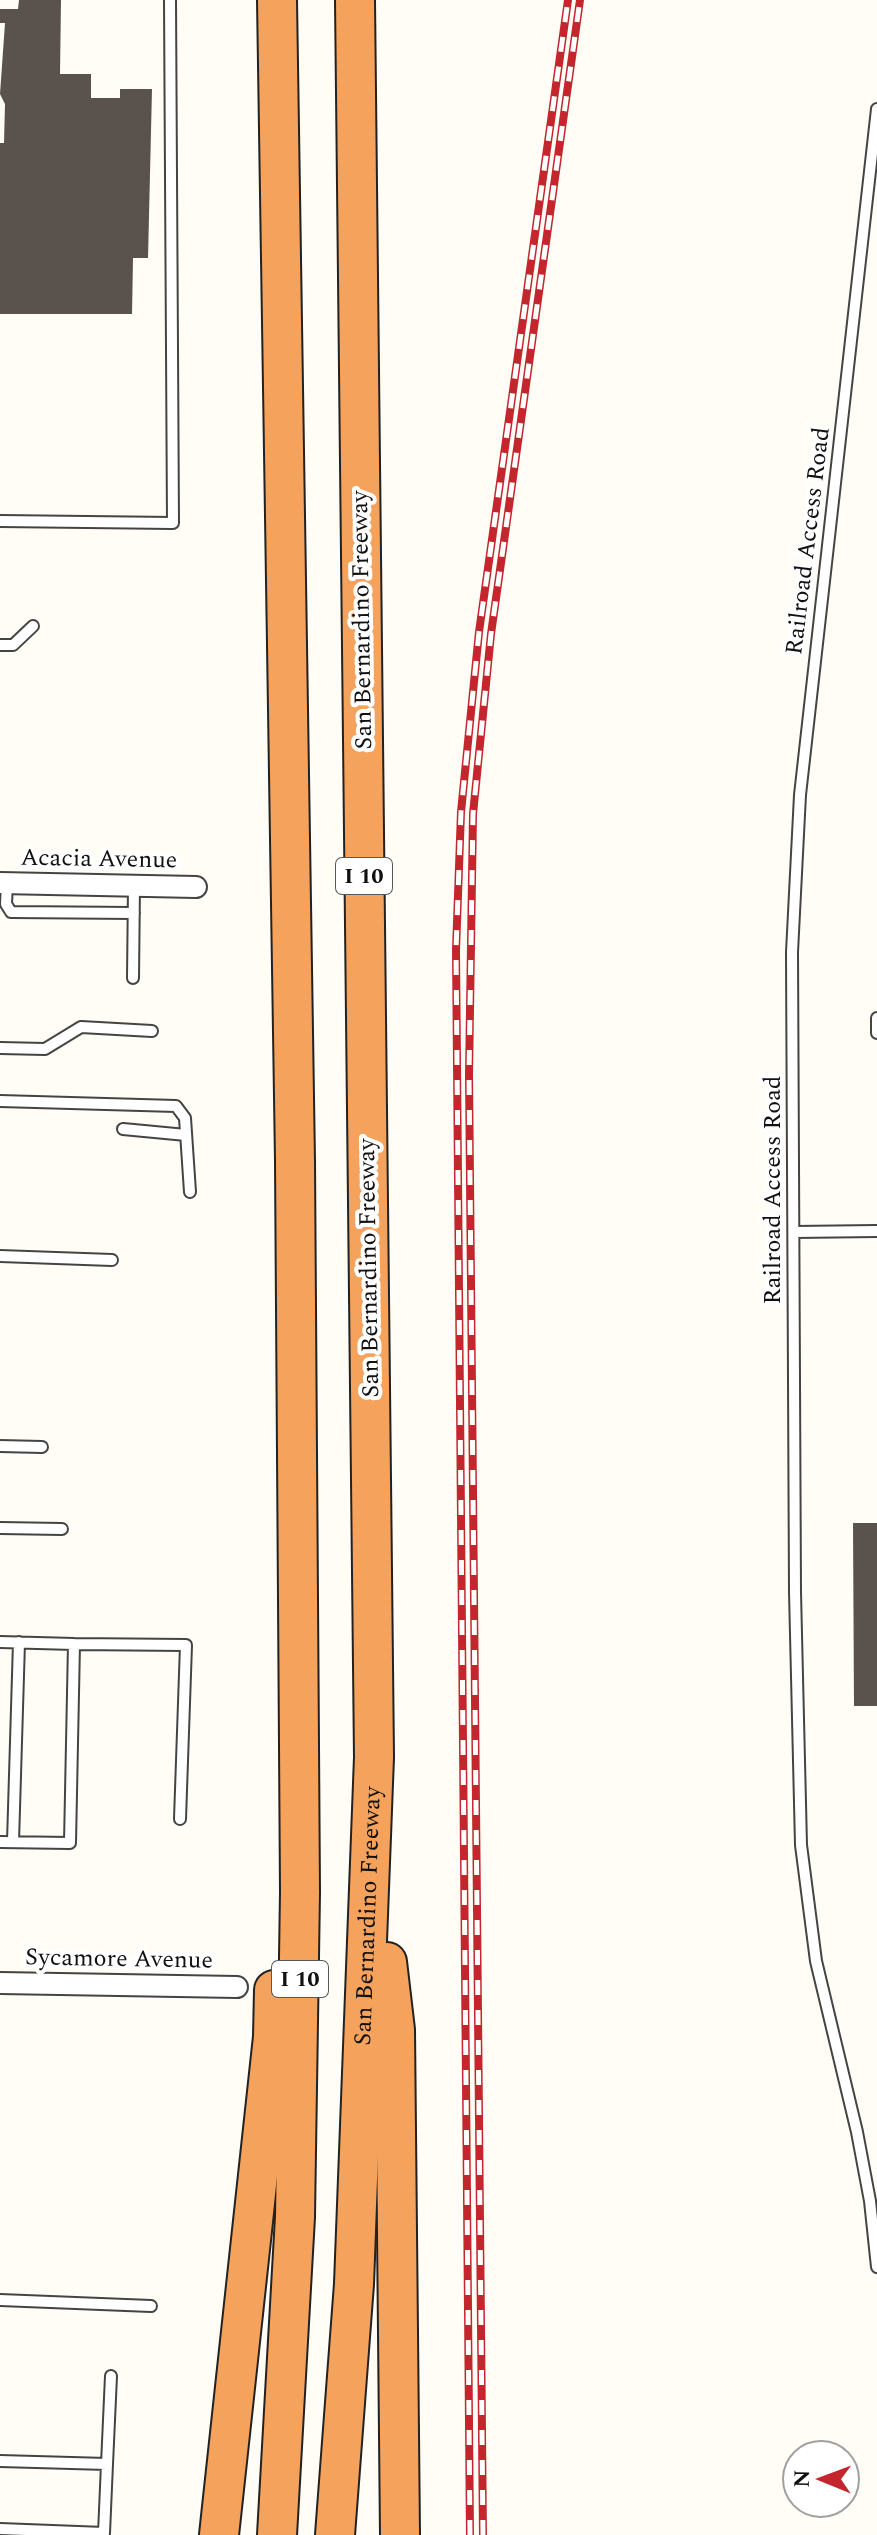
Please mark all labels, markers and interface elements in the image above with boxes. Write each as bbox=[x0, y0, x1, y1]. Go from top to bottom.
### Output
street label: Railroad Access Road bbox=[776, 425, 840, 657]
street label: San Bernardino Freeway bbox=[342, 489, 382, 750]
street label: Acacia Avenue bbox=[20, 840, 178, 878]
road number: I 10 bbox=[336, 858, 392, 894]
street label: Railroad Access Road bbox=[755, 1076, 791, 1304]
street label: San Bernardino Freeway bbox=[349, 1137, 389, 1398]
street label: San Bernardino Freeway bbox=[345, 1784, 391, 2046]
street label: Sycamore Avenue bbox=[25, 1939, 213, 1979]
road number: I 10 bbox=[272, 1961, 328, 1997]
north arrow bbox=[781, 2439, 861, 2519]
text: N bbox=[786, 2469, 819, 2488]

